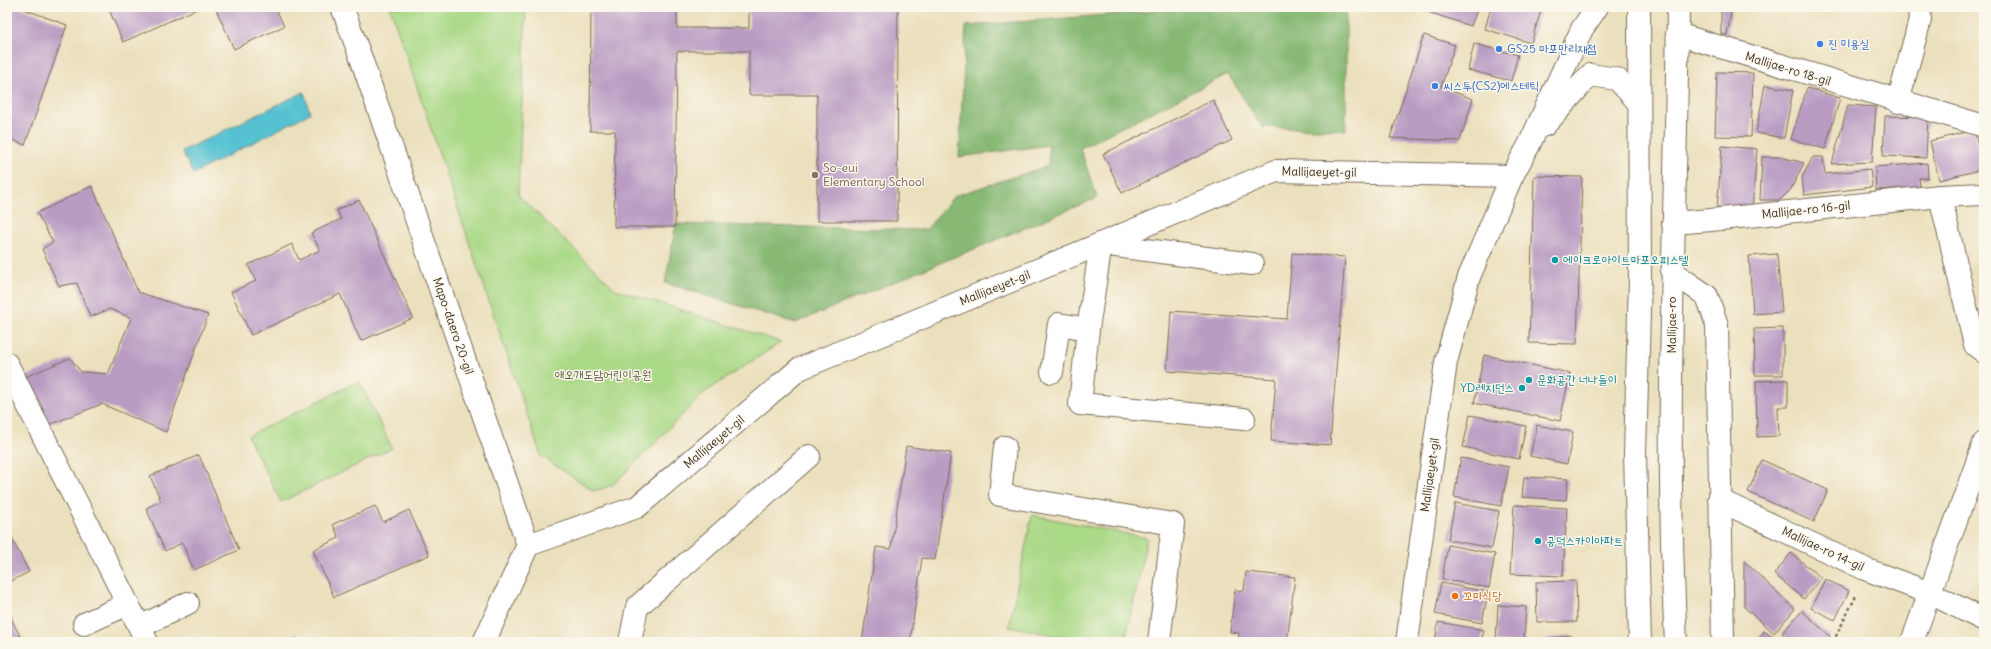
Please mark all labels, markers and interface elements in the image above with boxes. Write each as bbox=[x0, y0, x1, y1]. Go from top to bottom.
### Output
place label: 진 미용실 bbox=[1828, 36, 1870, 51]
marker: 진 미용실 bbox=[1815, 39, 1825, 49]
place label: GS25 마포만리재점 bbox=[1507, 41, 1597, 56]
marker: GS25 마포만리재점 bbox=[1494, 44, 1504, 54]
street label: Mallijae-ro 18-gil bbox=[1743, 48, 1833, 89]
place label: 씨스투(CS2)에스테틱 bbox=[1443, 78, 1539, 93]
marker: 씨스투(CS2)에스테틱 bbox=[1430, 81, 1440, 91]
place label: So-eui Elementary School bbox=[823, 160, 924, 189]
street label: Mallijaeyet-gil bbox=[1281, 163, 1357, 180]
marker: So-eui Elementary School bbox=[810, 170, 820, 180]
street label: Mallijae-ro 16-gil bbox=[1761, 197, 1851, 222]
place label: 에이크로아이트마포오피스텔 bbox=[1563, 252, 1689, 267]
marker: 에이크로아이트마포오피스텔 bbox=[1550, 255, 1560, 265]
street label: Mallijaeyet-gil bbox=[957, 267, 1032, 308]
street label: Mapo-daero 20-gil bbox=[430, 275, 477, 376]
street label: Mallijae-ro bbox=[1664, 296, 1679, 354]
park label: 애오개도담어린이공원 bbox=[555, 367, 651, 382]
place label: 문화공간 너나들이 bbox=[1537, 372, 1617, 387]
marker: 문화공간 너나들이 bbox=[1524, 375, 1534, 385]
place label: YD레지던스 bbox=[1460, 380, 1514, 395]
marker: YD레지던스 bbox=[1517, 383, 1527, 393]
street label: Mallijaeyet-gil bbox=[680, 412, 747, 471]
street label: Mallijaeyet-gil bbox=[1417, 437, 1442, 513]
street label: Mallijae-ro 14-gil bbox=[1780, 523, 1867, 574]
place label: 공덕스카이아파트 bbox=[1546, 533, 1623, 548]
marker: 공덕스카이아파트 bbox=[1533, 536, 1543, 546]
place label: 꼬마식당 bbox=[1463, 588, 1502, 603]
marker: 꼬마식당 bbox=[1450, 591, 1460, 601]

